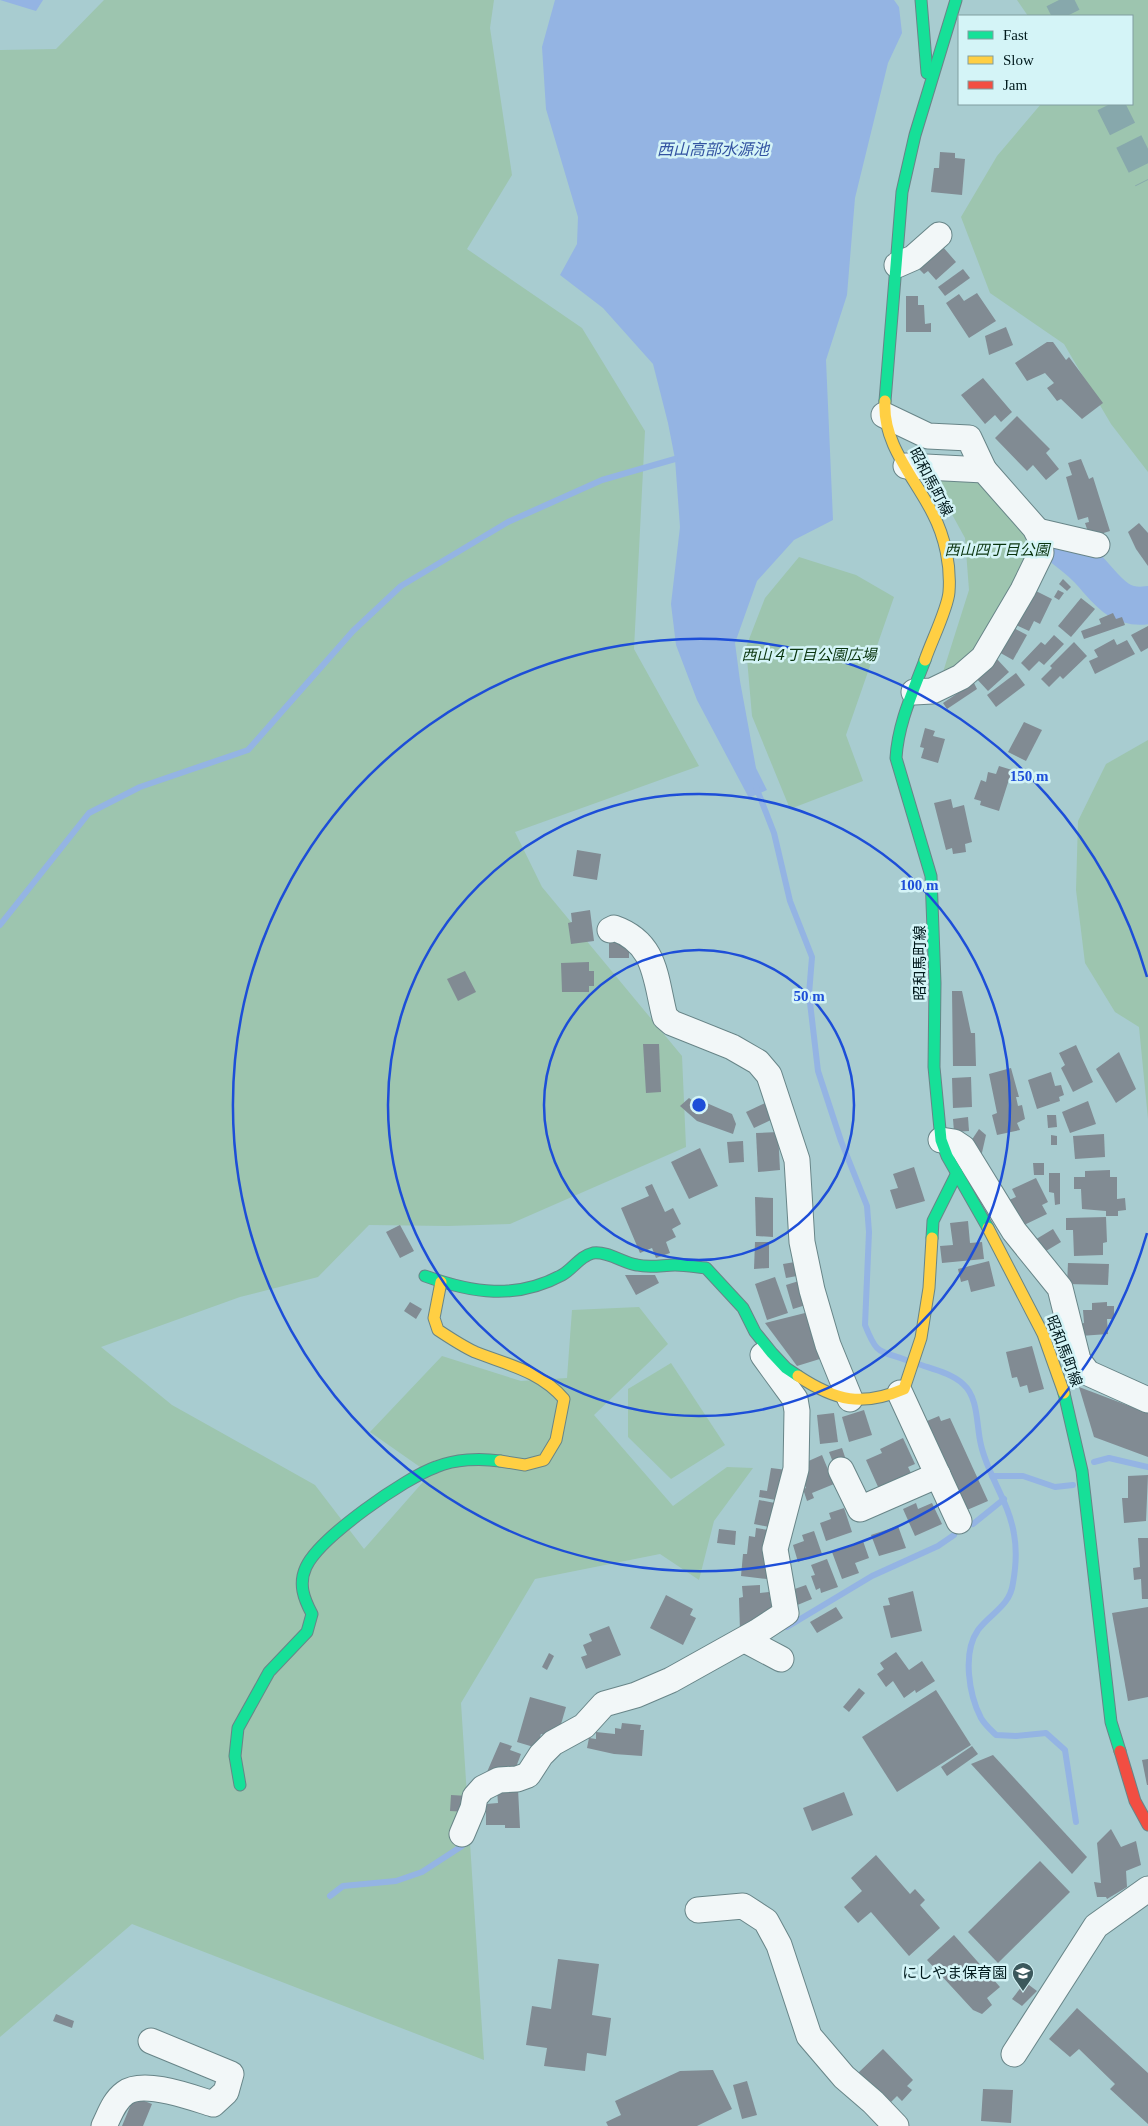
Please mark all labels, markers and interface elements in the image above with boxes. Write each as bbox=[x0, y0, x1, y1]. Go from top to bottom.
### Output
legend bbox=[958, 15, 1133, 105]
text: Fast bbox=[1003, 27, 1029, 43]
text: Slow bbox=[1003, 52, 1034, 68]
text: Jam bbox=[1003, 77, 1027, 93]
water label: 西山高部水源池 bbox=[657, 141, 771, 158]
street label: 昭和馬町線 bbox=[906, 445, 956, 519]
park label: 西山四丁目公園 bbox=[944, 542, 1051, 558]
park label: 西山４丁目公園広場 bbox=[741, 647, 878, 663]
text: 150 m bbox=[1010, 768, 1049, 784]
text: 100 m bbox=[900, 877, 939, 893]
street label: 昭和馬町線 bbox=[912, 925, 928, 1001]
text: 50 m bbox=[793, 988, 825, 1004]
centre of rings bbox=[690, 1096, 708, 1114]
street label: 昭和馬町線 bbox=[1043, 1313, 1085, 1389]
school or university icon: にしやま保育園 bbox=[1011, 1961, 1035, 1992]
place label: にしやま保育園 bbox=[902, 1965, 1007, 1981]

